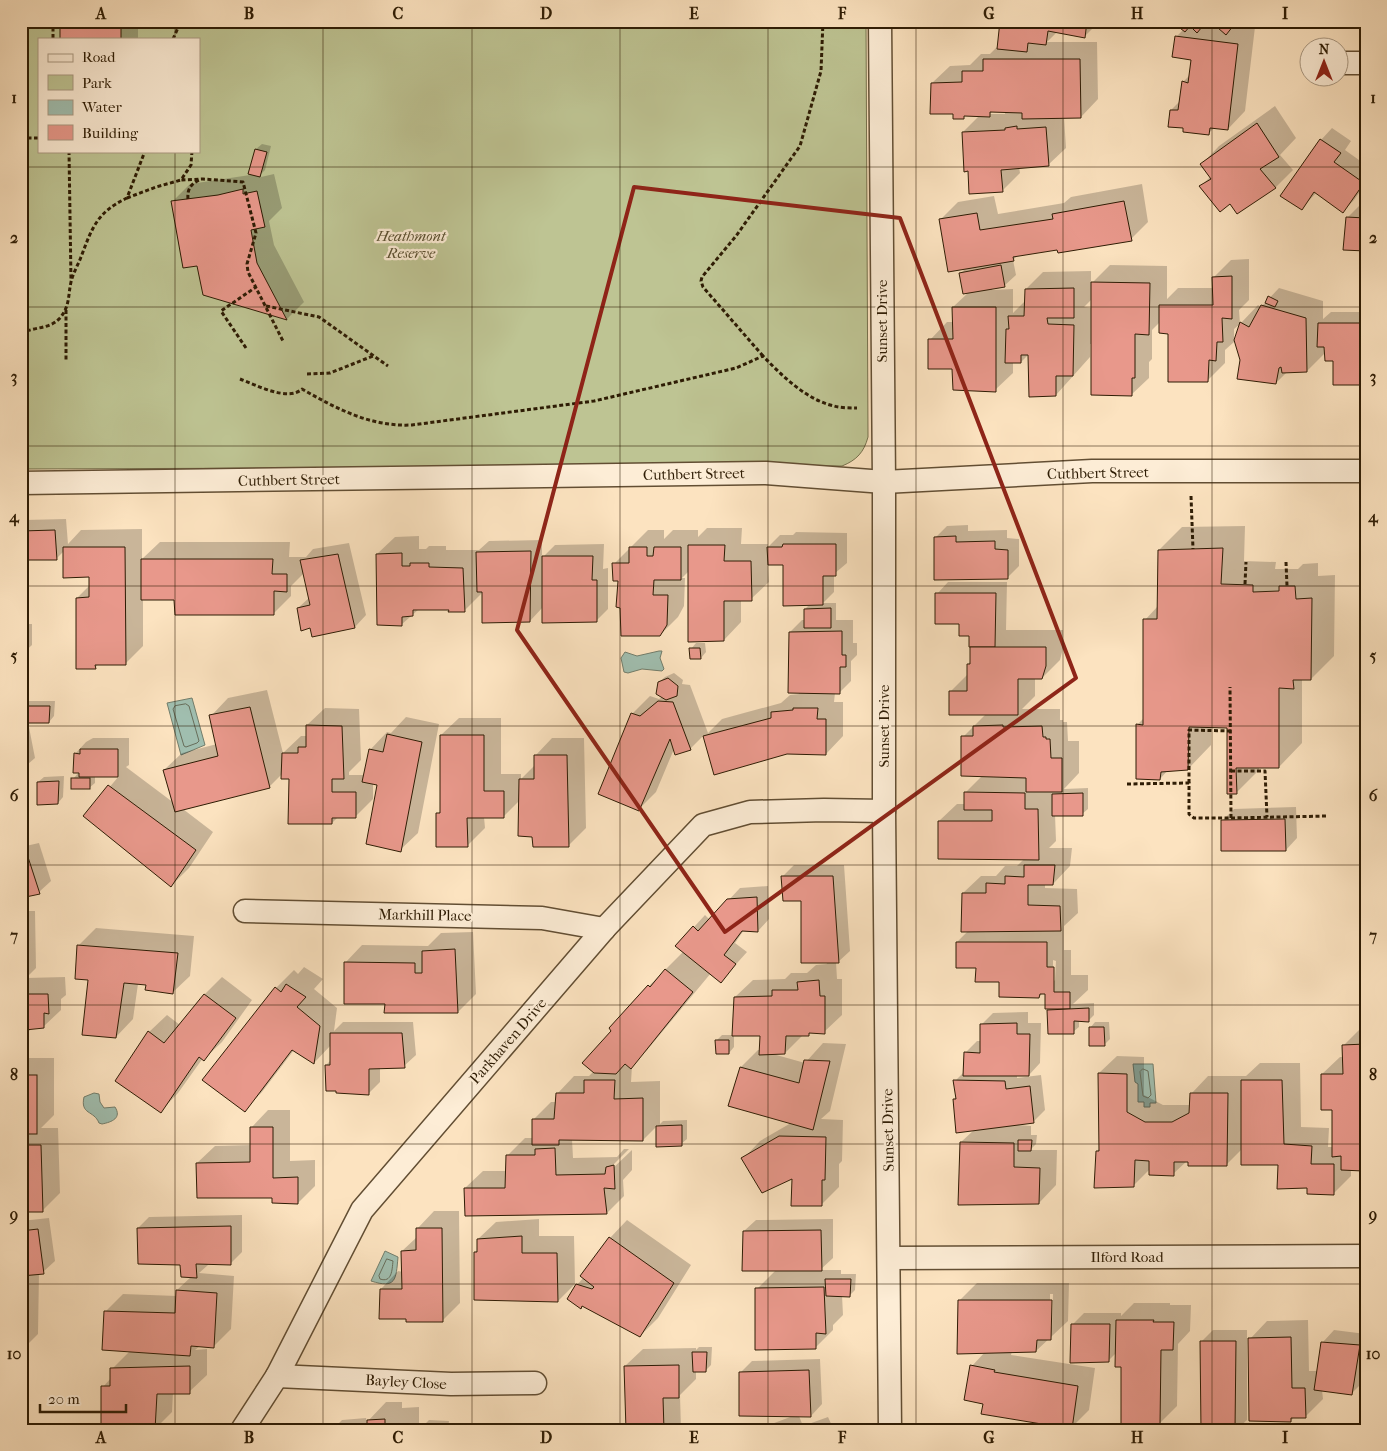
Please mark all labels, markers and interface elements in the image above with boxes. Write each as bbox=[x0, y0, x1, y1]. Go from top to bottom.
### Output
text: A bbox=[95, 4, 107, 23]
text: B bbox=[244, 4, 254, 23]
text: C bbox=[393, 4, 404, 23]
text: D bbox=[540, 4, 552, 23]
text: E bbox=[689, 4, 699, 23]
text: F bbox=[837, 4, 847, 23]
text: G bbox=[983, 4, 995, 23]
text: H bbox=[1131, 4, 1144, 23]
text: I bbox=[1282, 4, 1289, 23]
legend bbox=[38, 38, 200, 152]
north arrow bbox=[1300, 38, 1350, 88]
text: N bbox=[1319, 41, 1330, 58]
text: Road bbox=[82, 48, 116, 66]
text: Park bbox=[82, 74, 112, 92]
text: 1 bbox=[11, 88, 17, 107]
text: 1 bbox=[1370, 88, 1376, 107]
text: Water bbox=[81, 98, 122, 116]
text: Building bbox=[82, 124, 139, 142]
park label: Heathmont Reserve bbox=[375, 227, 447, 262]
text: 2 bbox=[10, 228, 18, 247]
text: 2 bbox=[1369, 228, 1377, 247]
street label: Sunset Drive bbox=[873, 279, 891, 363]
text: 3 bbox=[11, 367, 17, 387]
text: 3 bbox=[1370, 367, 1376, 387]
street label: Cuthbert Street bbox=[1047, 463, 1150, 483]
street label: Cuthbert Street bbox=[643, 464, 746, 484]
street label: Cuthbert Street bbox=[238, 470, 341, 490]
text: 4 bbox=[8, 507, 20, 527]
text: 4 bbox=[1367, 507, 1379, 527]
text: 5 bbox=[11, 646, 18, 665]
text: 5 bbox=[1370, 646, 1377, 665]
street label: Sunset Drive bbox=[875, 684, 893, 768]
text: 6 bbox=[10, 786, 19, 805]
text: 6 bbox=[1369, 786, 1378, 805]
street label: Markhill Place bbox=[378, 905, 472, 925]
text: 7 bbox=[9, 926, 18, 945]
text: 7 bbox=[1368, 926, 1377, 945]
street label: Parkhaven Drive bbox=[466, 994, 551, 1088]
text: 8 bbox=[10, 1065, 18, 1084]
text: 8 bbox=[1369, 1065, 1377, 1084]
street label: Sunset Drive bbox=[878, 1088, 898, 1172]
text: 9 bbox=[9, 1205, 18, 1225]
text: 9 bbox=[1368, 1205, 1377, 1225]
street label: Ilford Road bbox=[1090, 1248, 1164, 1266]
text: 10 bbox=[7, 1344, 21, 1363]
text: 10 bbox=[1366, 1344, 1380, 1363]
street label: Bayley Close bbox=[365, 1371, 448, 1393]
scale bar bbox=[40, 1381, 126, 1413]
text: 20 m bbox=[48, 1390, 80, 1408]
text: A bbox=[95, 1428, 107, 1447]
text: B bbox=[244, 1428, 254, 1447]
text: C bbox=[393, 1428, 404, 1447]
text: D bbox=[540, 1428, 552, 1447]
text: E bbox=[689, 1428, 699, 1447]
text: F bbox=[837, 1428, 847, 1447]
text: G bbox=[983, 1428, 995, 1447]
text: H bbox=[1131, 1428, 1144, 1447]
text: I bbox=[1282, 1428, 1289, 1447]

